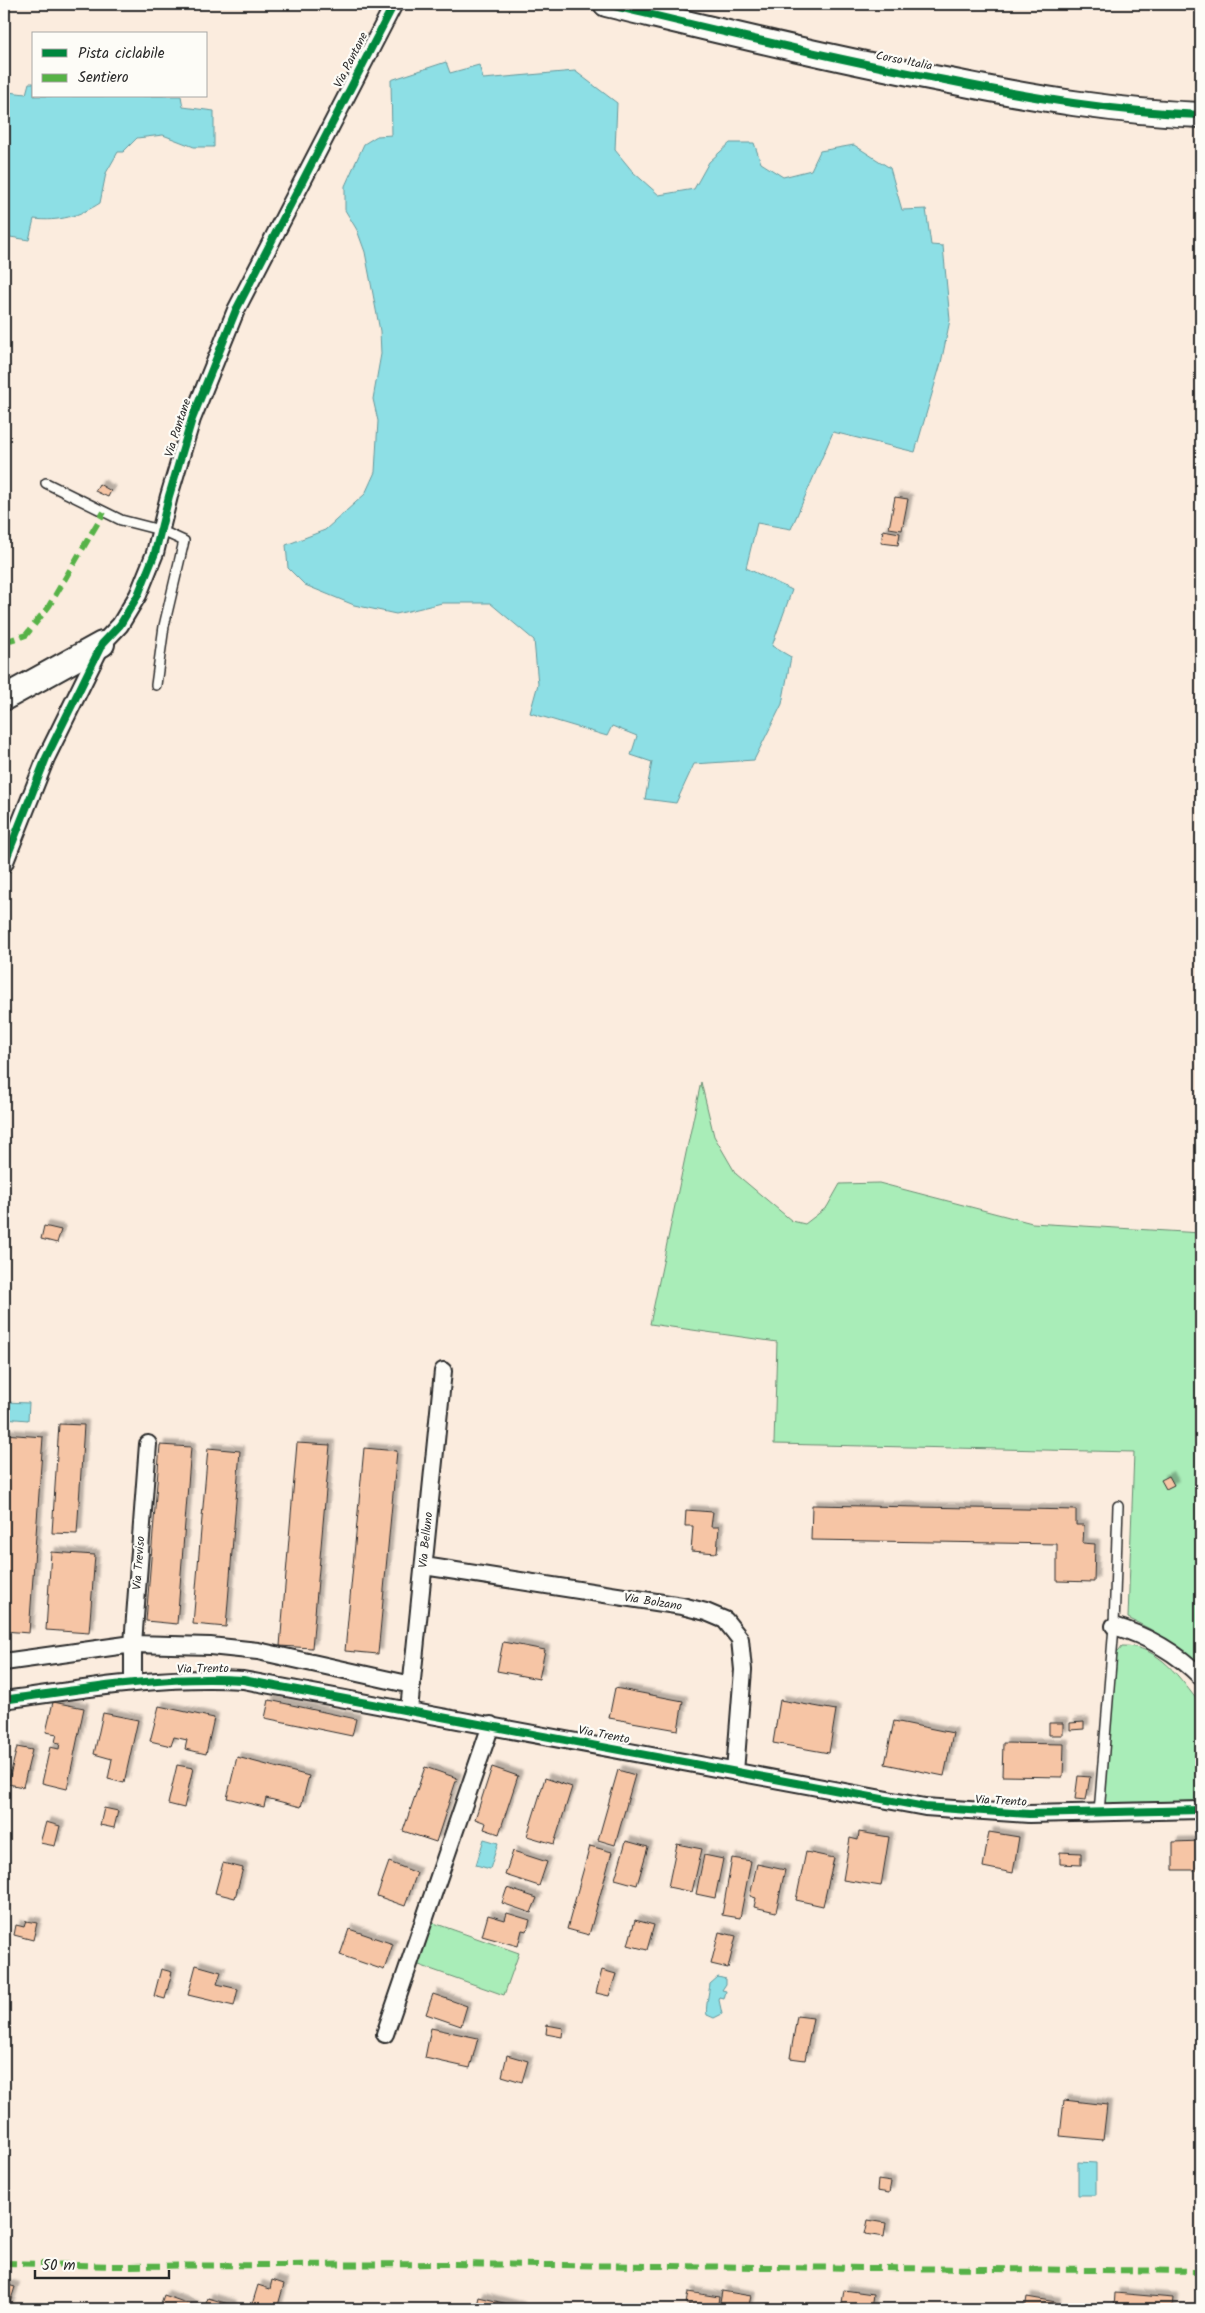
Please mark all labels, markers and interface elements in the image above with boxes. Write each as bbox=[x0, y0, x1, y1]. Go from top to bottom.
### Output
street label: Via Pantane bbox=[329, 28, 373, 91]
legend bbox=[32, 32, 208, 98]
text: Pista ciclabile bbox=[78, 42, 165, 66]
street label: Corso Italia bbox=[874, 46, 934, 76]
text: Sentiero bbox=[78, 66, 129, 90]
street label: Via Pantane bbox=[160, 396, 197, 460]
street label: Via Belluno bbox=[414, 1511, 438, 1569]
street label: Via Treviso bbox=[128, 1535, 150, 1591]
street label: Via Bolzano bbox=[623, 1588, 683, 1616]
street label: Via Trento bbox=[177, 1659, 229, 1679]
street label: Via Trento bbox=[577, 1721, 631, 1749]
street label: Via Trento bbox=[975, 1790, 1027, 1812]
scale bar bbox=[35, 2248, 169, 2280]
text: 50 m bbox=[42, 2254, 76, 2278]

